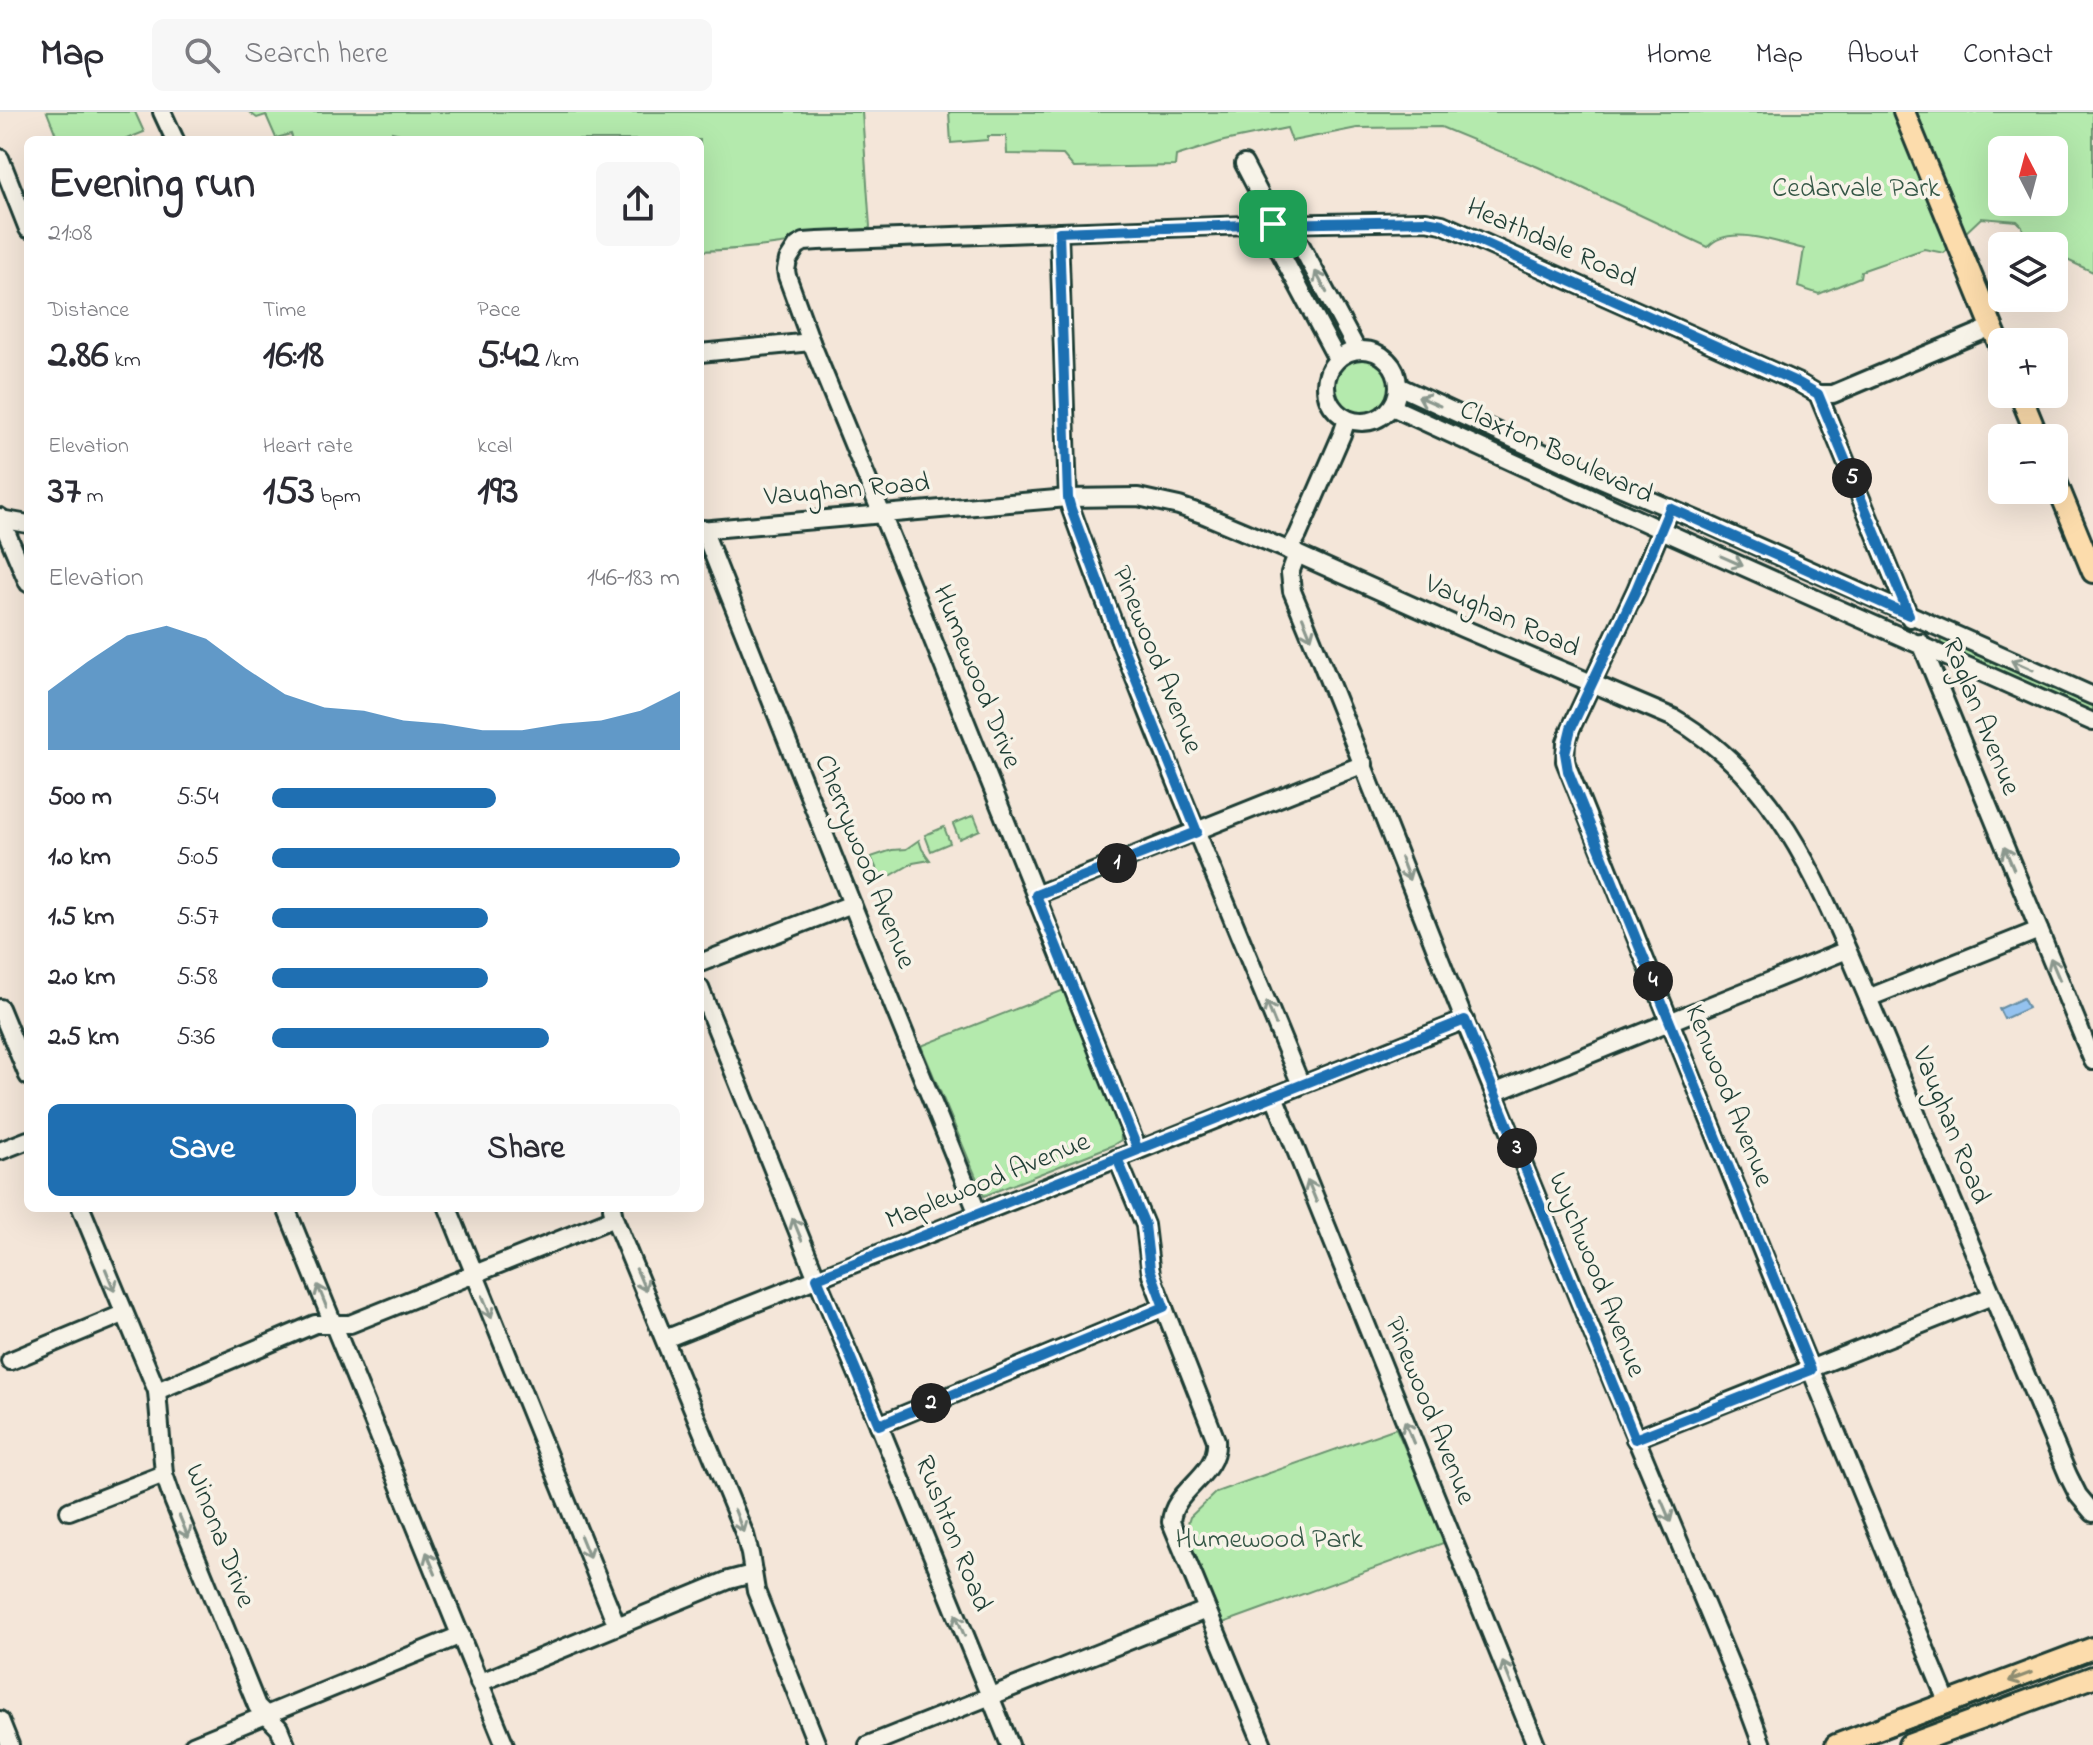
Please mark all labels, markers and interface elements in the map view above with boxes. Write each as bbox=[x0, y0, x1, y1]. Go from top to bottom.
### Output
search box bbox=[152, 19, 712, 91]
text: Map bbox=[40, 27, 104, 83]
icon: search bbox=[180, 33, 224, 77]
text: Search here bbox=[244, 33, 388, 77]
text: Home bbox=[1646, 35, 1712, 76]
text: Map bbox=[1756, 35, 1803, 76]
text: About bbox=[1847, 35, 1919, 76]
text: Contact bbox=[1963, 35, 2053, 76]
north arrow bbox=[1988, 136, 2068, 216]
map controls bbox=[1988, 136, 2068, 504]
text: Evening run bbox=[48, 153, 255, 217]
button: share bbox=[596, 162, 680, 246]
park label: Cedarvale Park bbox=[1772, 169, 1941, 210]
street label: Heathdale Road bbox=[1459, 188, 1643, 300]
pin bbox=[1239, 190, 1307, 258]
icon: arrive bbox=[1251, 202, 1295, 246]
text: 21:08 bbox=[48, 215, 92, 253]
button: layers bbox=[1988, 232, 2068, 312]
one-way arrow bbox=[1313, 271, 1329, 294]
text: Distance bbox=[48, 295, 129, 327]
text: Time bbox=[263, 295, 306, 327]
text: Pace bbox=[477, 295, 520, 327]
text: 2.86 bbox=[48, 327, 109, 386]
text: 16:18 bbox=[263, 327, 324, 386]
text: 5:42 bbox=[477, 327, 540, 386]
button: + bbox=[1988, 328, 2068, 408]
text: km bbox=[109, 345, 141, 377]
text: /km bbox=[540, 345, 579, 377]
street label: Claxton Boulevard bbox=[1452, 390, 1660, 516]
one-way arrow bbox=[1417, 393, 1441, 408]
button: − bbox=[1988, 424, 2068, 504]
text: Elevation bbox=[48, 431, 129, 463]
text: Heart rate bbox=[263, 431, 353, 463]
text: kcal bbox=[477, 431, 512, 463]
pin: 5 bbox=[1832, 458, 1872, 498]
text: 5 bbox=[1846, 462, 1858, 494]
text: 37 bbox=[48, 463, 81, 522]
text: 153 bbox=[263, 463, 315, 522]
text: 193 bbox=[477, 463, 519, 522]
street label: Vaughan Road bbox=[762, 463, 932, 519]
text: m bbox=[81, 481, 104, 513]
text: bpm bbox=[315, 481, 361, 513]
one-way arrow bbox=[1720, 555, 1744, 570]
text: Elevation bbox=[48, 560, 144, 598]
text: 146–183 m bbox=[587, 560, 680, 598]
street label: Pinewood Avenue bbox=[1100, 560, 1213, 761]
street label: Vaughan Road bbox=[1417, 564, 1586, 670]
street label: Humewood Drive bbox=[920, 579, 1032, 775]
one-way arrow bbox=[1301, 615, 1315, 640]
street label: Raglan Avenue bbox=[1930, 632, 2030, 802]
one-way arrow bbox=[2010, 656, 2035, 671]
street label: Cherrywood Avenue bbox=[802, 749, 926, 976]
text: 500 m bbox=[48, 779, 112, 817]
text: 5:54 bbox=[176, 779, 219, 817]
text: 1.0 km bbox=[48, 839, 111, 877]
text: 5:05 bbox=[176, 839, 219, 877]
pin: 1 bbox=[1097, 843, 1137, 883]
one-way arrow bbox=[2001, 846, 2016, 870]
text: 1 bbox=[1114, 847, 1121, 879]
one-way arrow bbox=[1399, 856, 1413, 880]
text: 1.5 km bbox=[48, 899, 115, 937]
text: 5:57 bbox=[176, 899, 219, 937]
one-way arrow bbox=[2047, 957, 2062, 982]
text: 2.0 km bbox=[48, 959, 116, 997]
text: 5:58 bbox=[176, 959, 218, 997]
pin: 4 bbox=[1633, 961, 1673, 1001]
text: 4 bbox=[1648, 965, 1658, 997]
street label: Kenwood Avenue bbox=[1673, 999, 1783, 1194]
one-way arrow bbox=[1263, 1001, 1278, 1026]
text: 2.5 km bbox=[48, 1019, 119, 1057]
text: 5:36 bbox=[176, 1019, 215, 1057]
street label: Vaughan Road bbox=[1900, 1041, 2000, 1211]
button: Save bbox=[48, 1104, 356, 1196]
button: Share bbox=[372, 1104, 680, 1196]
street label: Maplewood Avenue bbox=[880, 1122, 1097, 1242]
pin: 3 bbox=[1497, 1128, 1537, 1168]
text: 3 bbox=[1512, 1132, 1522, 1164]
street label: Wychwood Avenue bbox=[1536, 1166, 1656, 1384]
one-way arrow bbox=[1304, 1179, 1318, 1204]
one-way arrow bbox=[789, 1217, 803, 1242]
one-way arrow bbox=[104, 1267, 118, 1292]
one-way arrow bbox=[634, 1268, 649, 1292]
one-way arrow bbox=[314, 1284, 328, 1309]
one-way arrow bbox=[480, 1294, 495, 1319]
street label: Pinewood Avenue bbox=[1373, 1311, 1486, 1512]
pin: 2 bbox=[911, 1383, 951, 1423]
text: 2 bbox=[926, 1387, 936, 1419]
one-way arrow bbox=[1401, 1420, 1415, 1445]
street label: Rushton Road bbox=[902, 1450, 1002, 1618]
street label: Winona Drive bbox=[173, 1458, 265, 1614]
one-way arrow bbox=[1659, 1498, 1674, 1523]
one-way arrow bbox=[733, 1508, 747, 1533]
one-way arrow bbox=[178, 1514, 192, 1539]
park label: Humewood Park bbox=[1175, 1520, 1363, 1561]
one-way arrow bbox=[578, 1534, 593, 1559]
one-way arrow bbox=[423, 1551, 437, 1576]
one-way arrow bbox=[952, 1613, 967, 1637]
one-way arrow bbox=[1499, 1661, 1513, 1686]
one-way arrow bbox=[2009, 1671, 2033, 1685]

